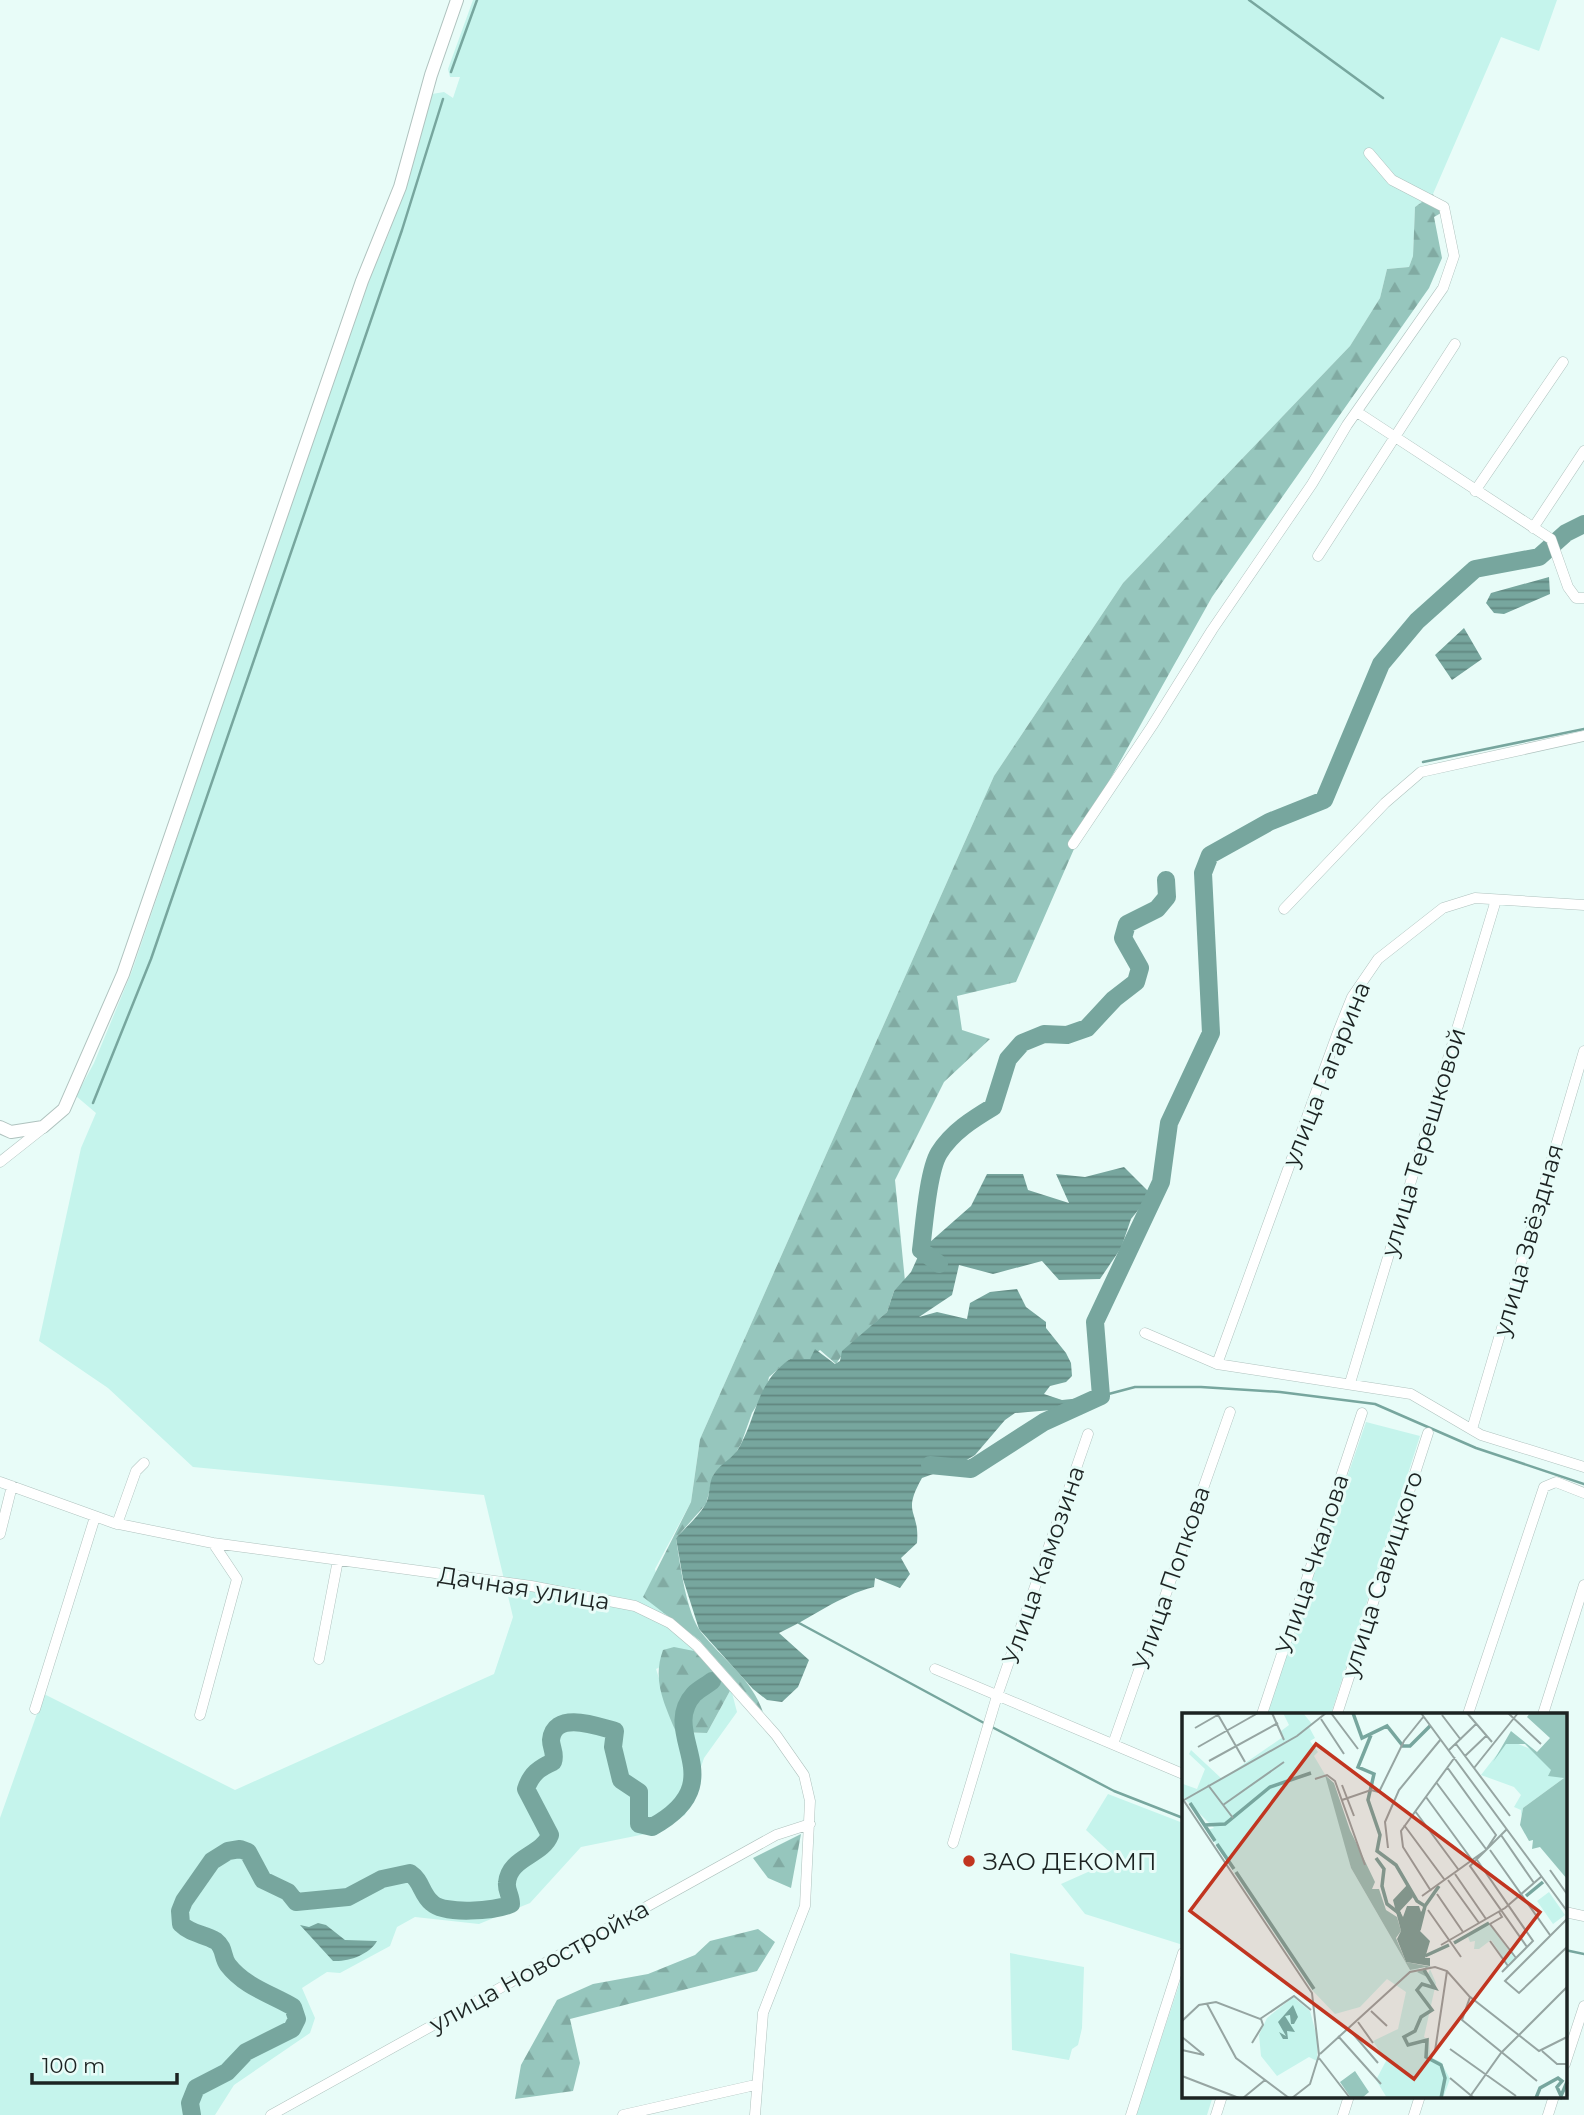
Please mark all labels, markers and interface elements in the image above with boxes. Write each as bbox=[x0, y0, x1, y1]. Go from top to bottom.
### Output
street label: улица Гагарина bbox=[1275, 977, 1376, 1172]
street label: улица Терешковой bbox=[1374, 1024, 1472, 1261]
street label: улица Звёздная bbox=[1486, 1140, 1569, 1340]
street label: Улица Камозина bbox=[995, 1462, 1091, 1668]
street label: улица Савицкого bbox=[1335, 1467, 1429, 1681]
street label: Улица Чкалова bbox=[1269, 1470, 1355, 1658]
street label: Улица Попкова bbox=[1126, 1482, 1216, 1674]
street label: Дачная улица bbox=[436, 1560, 612, 1616]
inset map bbox=[1182, 1713, 1566, 2098]
place label: ЗАО ДЕКОМП bbox=[983, 1847, 1157, 1876]
marker: ЗАО ДЕКОМП bbox=[961, 1853, 977, 1869]
street label: улица Новостройка bbox=[423, 1894, 654, 2039]
scale bar bbox=[32, 2042, 177, 2086]
text: 100 m bbox=[42, 2053, 105, 2078]

